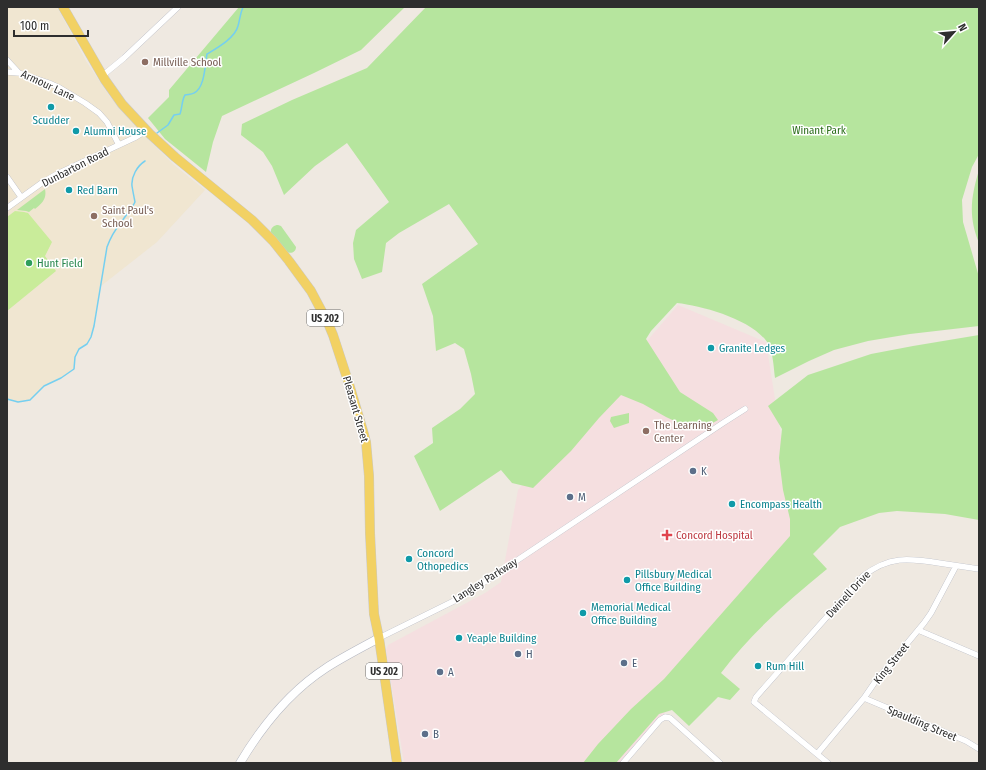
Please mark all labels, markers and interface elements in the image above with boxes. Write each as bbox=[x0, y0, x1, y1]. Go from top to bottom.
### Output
scale bar bbox=[14, 12, 88, 38]
north arrow bbox=[934, 12, 974, 52]
text: 100 m bbox=[20, 19, 49, 33]
text: N bbox=[955, 22, 970, 34]
place label: Millville School bbox=[153, 56, 221, 69]
marker: Millville School bbox=[140, 57, 150, 67]
street label: Armour Lane bbox=[19, 67, 77, 103]
marker: Scudder bbox=[46, 102, 56, 112]
place label: Scudder bbox=[33, 114, 70, 127]
park label: Winant Park bbox=[792, 124, 847, 137]
place label: Alumni House bbox=[84, 125, 146, 138]
marker: Alumni House bbox=[71, 126, 81, 136]
street label: Dunbarton Road bbox=[40, 145, 111, 190]
place label: Red Barn bbox=[77, 184, 118, 197]
marker: Red Barn bbox=[64, 185, 74, 195]
place label: Saint Paul's School bbox=[102, 204, 154, 230]
marker: Saint Paul's School bbox=[89, 211, 99, 221]
place label: Hunt Field bbox=[37, 257, 83, 270]
marker: Hunt Field bbox=[24, 258, 34, 268]
road number: US 202 bbox=[307, 310, 343, 326]
place label: Granite Ledges bbox=[719, 342, 786, 355]
marker: Granite Ledges bbox=[706, 343, 716, 353]
street label: Pleasant Street bbox=[340, 375, 371, 444]
place label: The Learning Center bbox=[654, 419, 712, 445]
marker: The Learning Center bbox=[641, 426, 651, 436]
place label: K bbox=[701, 465, 707, 478]
marker: K bbox=[688, 466, 698, 476]
place label: M bbox=[578, 491, 586, 504]
marker: M bbox=[565, 492, 575, 502]
place label: Encompass Health bbox=[740, 498, 822, 511]
marker: Encompass Health bbox=[727, 499, 737, 509]
marker: Concord Hospital bbox=[661, 529, 673, 541]
place label: Concord Hospital bbox=[676, 529, 753, 542]
place label: Concord Othopedics bbox=[417, 547, 469, 573]
marker: Concord Othopedics bbox=[404, 554, 414, 564]
street label: Langley Parkway bbox=[451, 555, 520, 605]
place label: Pillsbury Medical Office Building bbox=[635, 568, 712, 594]
street label: Dwinell Drive bbox=[823, 568, 873, 620]
marker: Pillsbury Medical Office Building bbox=[622, 575, 632, 585]
place label: Memorial Medical Office Building bbox=[591, 601, 671, 627]
marker: Memorial Medical Office Building bbox=[578, 608, 588, 618]
place label: Yeaple Building bbox=[467, 632, 537, 645]
marker: Yeaple Building bbox=[454, 633, 464, 643]
street label: King Street bbox=[871, 640, 912, 687]
place label: H bbox=[526, 648, 533, 661]
marker: H bbox=[513, 649, 523, 659]
place label: E bbox=[632, 657, 637, 670]
marker: E bbox=[619, 658, 629, 668]
place label: Rum Hill bbox=[766, 660, 804, 673]
marker: Rum Hill bbox=[753, 661, 763, 671]
road number: US 202 bbox=[366, 663, 402, 679]
place label: A bbox=[448, 666, 454, 679]
marker: A bbox=[435, 667, 445, 677]
street label: Spaulding Street bbox=[885, 703, 959, 744]
place label: B bbox=[433, 728, 439, 741]
marker: B bbox=[420, 729, 430, 739]

